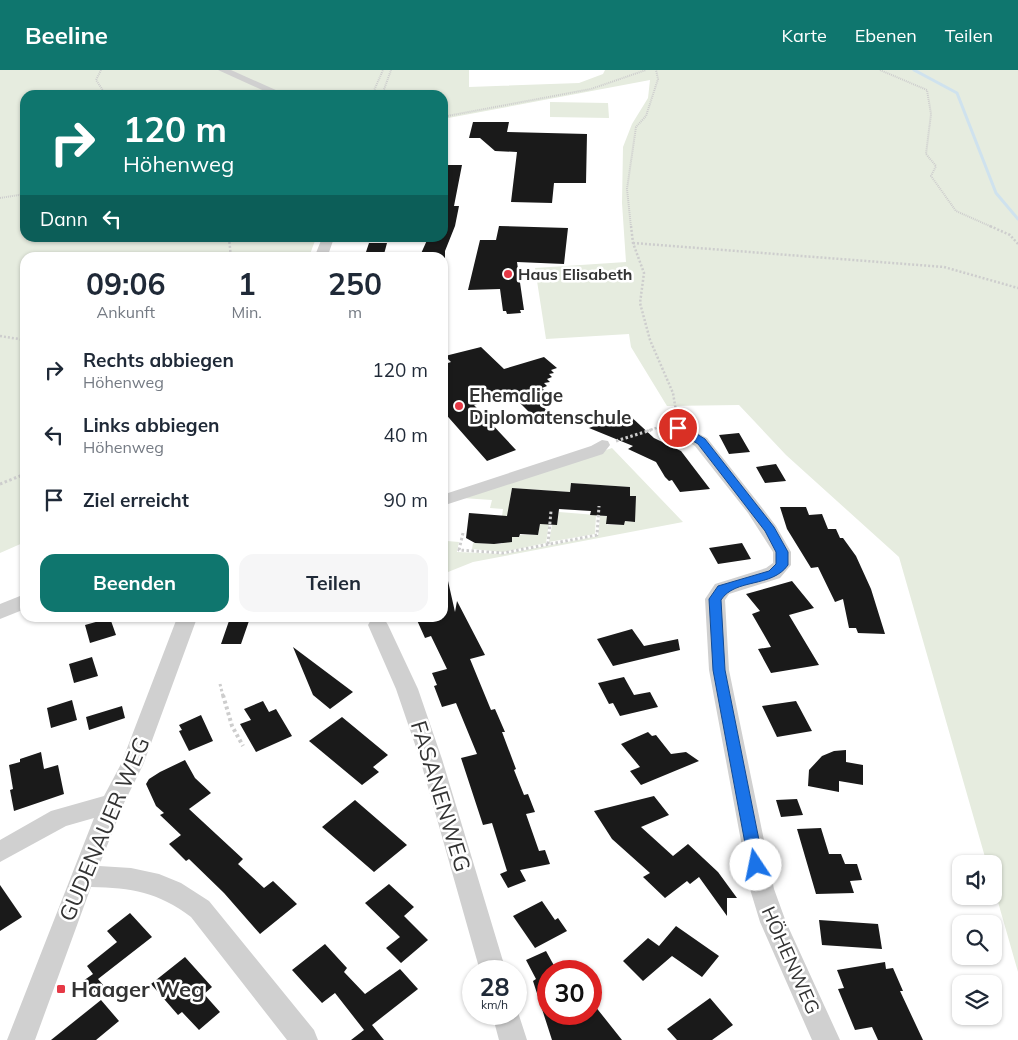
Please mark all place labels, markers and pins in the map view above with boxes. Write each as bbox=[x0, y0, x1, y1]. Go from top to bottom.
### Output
place label: Haus Elisabeth bbox=[518, 264, 632, 284]
marker: Haus Elisabeth bbox=[502, 268, 514, 280]
place label: Ehemalige Diplomatenschule bbox=[469, 383, 632, 429]
marker: Ehemalige Diplomatenschule bbox=[453, 400, 465, 412]
pin bbox=[657, 407, 699, 449]
place label: Haager Weg bbox=[71, 975, 205, 1003]
marker: Haager Weg bbox=[55, 983, 67, 995]

